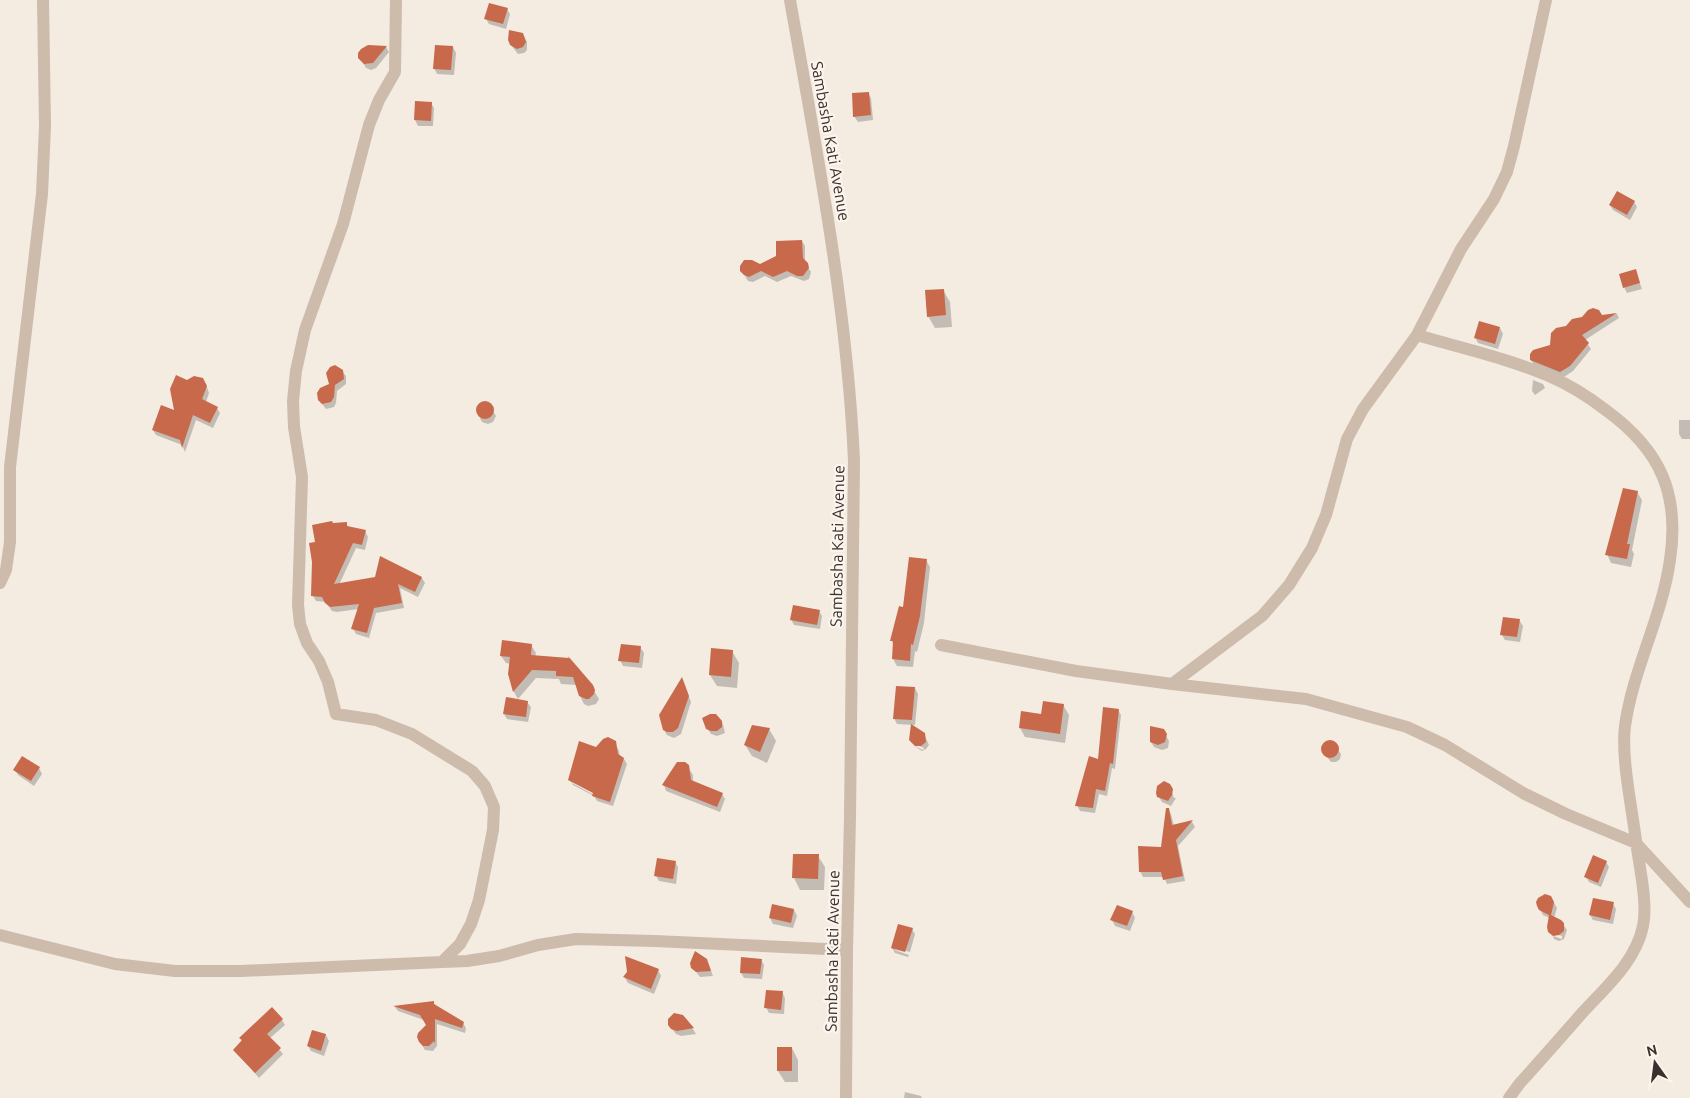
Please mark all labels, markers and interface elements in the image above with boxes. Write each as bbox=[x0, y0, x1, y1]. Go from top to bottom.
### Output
street label: Sambasha Kati Avenue bbox=[808, 60, 854, 222]
street label: Sambasha Kati Avenue bbox=[827, 465, 847, 627]
street label: Sambasha Kati Avenue bbox=[822, 870, 842, 1032]
north arrow bbox=[1630, 1038, 1680, 1088]
text: N bbox=[1645, 1041, 1659, 1059]

